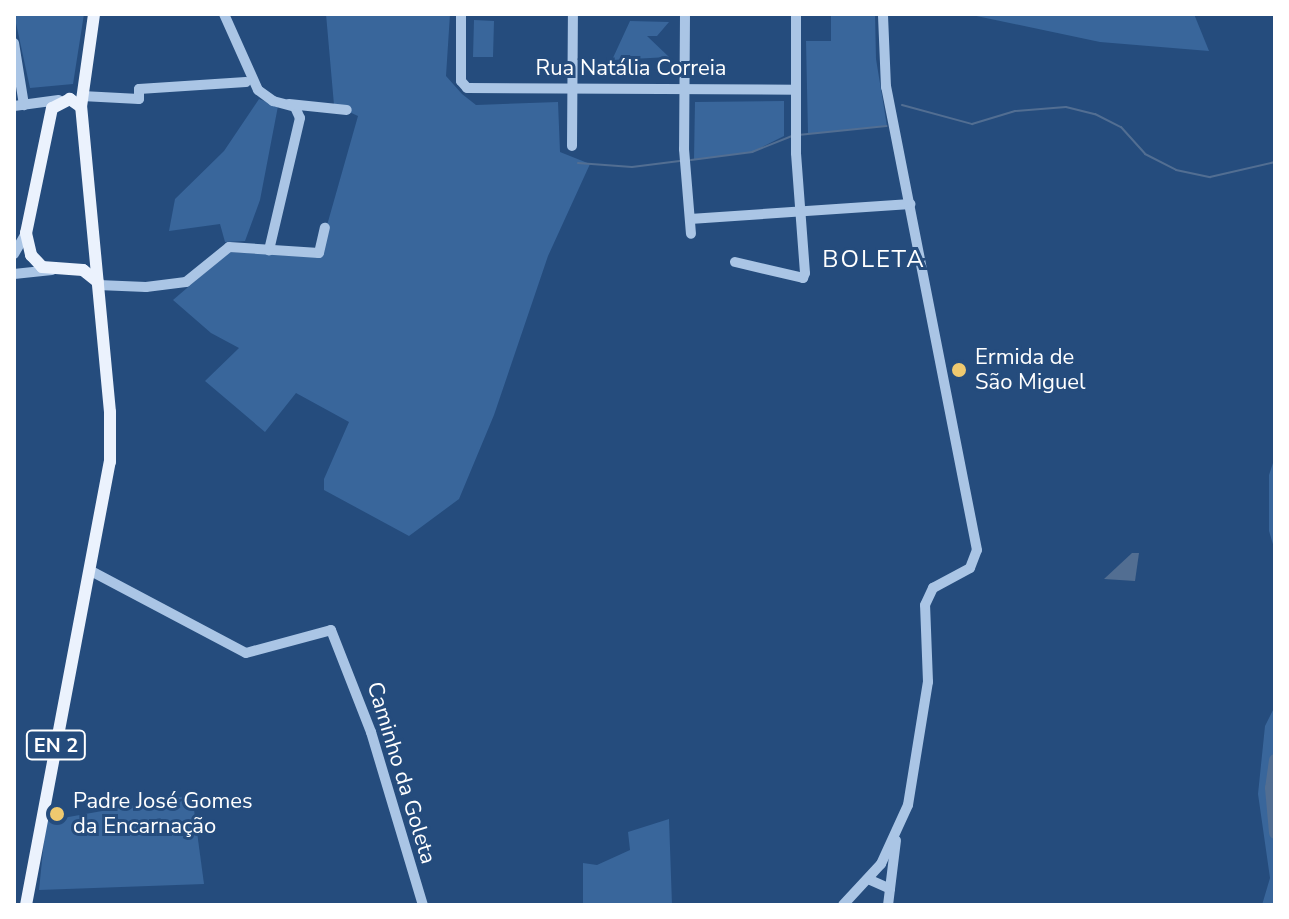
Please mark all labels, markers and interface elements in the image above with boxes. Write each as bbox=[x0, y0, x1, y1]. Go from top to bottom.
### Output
street label: Rua Natália Correia bbox=[536, 56, 726, 82]
district label: BOLETA bbox=[822, 246, 926, 274]
place label: Ermida de São Miguel bbox=[975, 344, 1085, 396]
marker: Ermida de São Miguel bbox=[950, 361, 968, 379]
street label: Caminho da Goleta bbox=[361, 679, 441, 867]
road number: EN 2 bbox=[24, 729, 88, 761]
place label: Padre José Gomes da Encarnação bbox=[73, 788, 253, 840]
marker: Padre José Gomes da Encarnação bbox=[48, 805, 66, 823]

